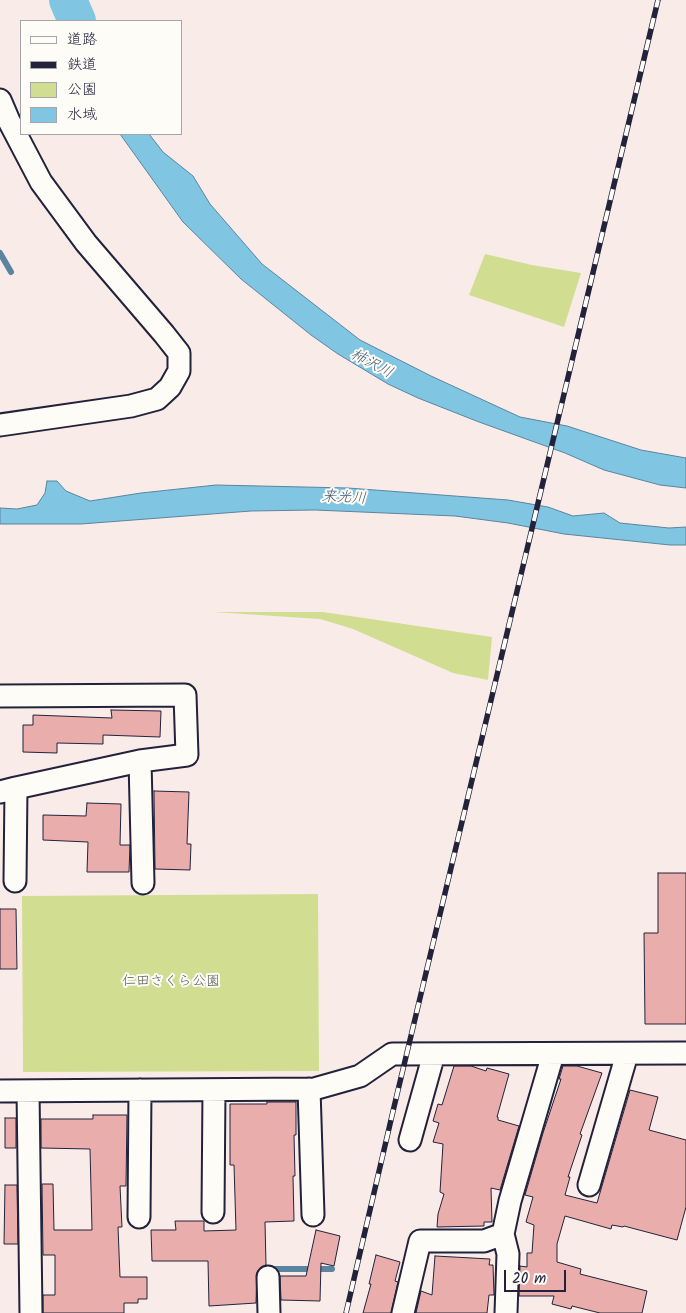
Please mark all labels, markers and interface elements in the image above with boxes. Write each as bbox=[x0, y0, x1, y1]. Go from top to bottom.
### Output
legend bbox=[20, 20, 182, 135]
text: 道路 bbox=[67, 28, 97, 52]
text: 鉄道 bbox=[67, 53, 97, 77]
text: 公園 bbox=[67, 78, 97, 102]
text: 水域 bbox=[67, 103, 97, 127]
water label: 柿沢川 bbox=[347, 346, 395, 384]
water label: 来光川 bbox=[321, 489, 367, 509]
park label: 仁田さくら公園 bbox=[122, 975, 220, 991]
scale bar bbox=[506, 1260, 568, 1292]
text: 20 m bbox=[512, 1267, 546, 1291]

